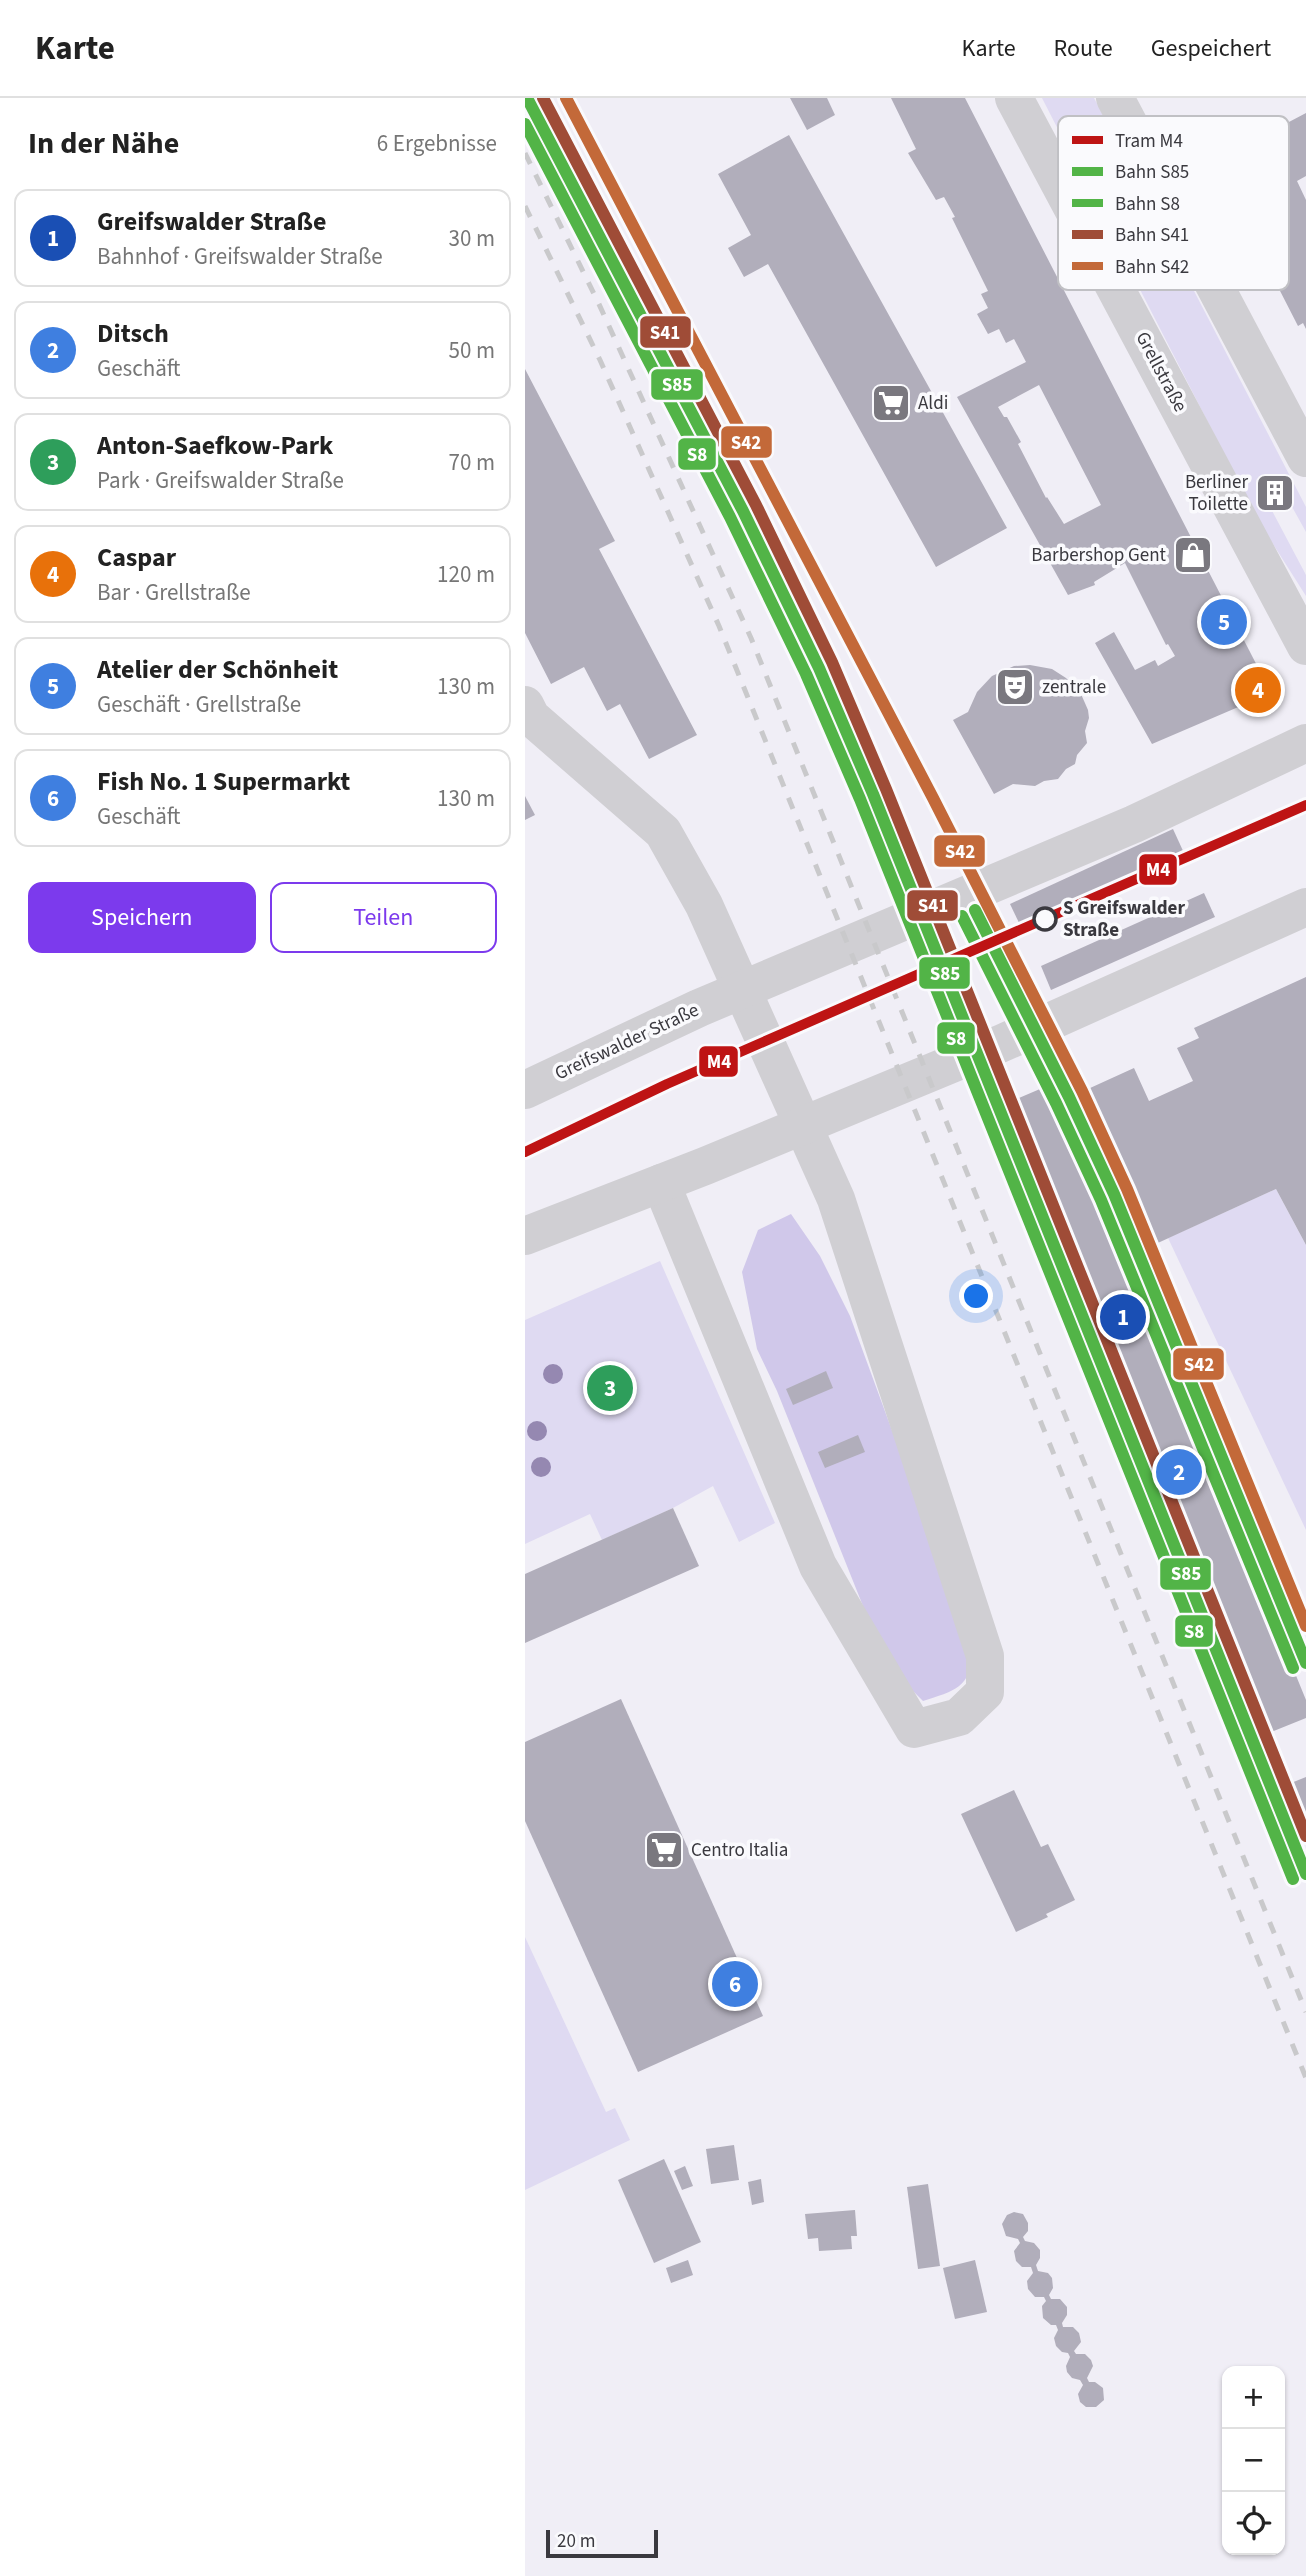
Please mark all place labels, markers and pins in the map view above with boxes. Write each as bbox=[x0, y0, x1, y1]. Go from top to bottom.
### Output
supermarket icon: Aldi bbox=[870, 382, 912, 424]
place label: Aldi bbox=[918, 390, 948, 417]
place label: Berliner Toilette bbox=[1185, 469, 1248, 518]
building icon: Berliner Toilette bbox=[1254, 472, 1296, 514]
shop icon: Barbershop Gent bbox=[1172, 534, 1214, 576]
place label: Barbershop Gent bbox=[1031, 542, 1167, 569]
pin: 5 bbox=[1201, 596, 1247, 648]
pin: 4 bbox=[1235, 664, 1281, 716]
theatre icon: zentrale bbox=[994, 666, 1036, 708]
place label: zentrale bbox=[1042, 674, 1106, 701]
place label: S Greifswalder Straße bbox=[1063, 895, 1185, 944]
marker: S Greifswalder Straße bbox=[1033, 907, 1057, 931]
pin: 1 bbox=[1100, 1291, 1146, 1343]
pin: 3 bbox=[587, 1362, 633, 1414]
pin: 2 bbox=[1156, 1446, 1202, 1498]
supermarket icon: Centro Italia bbox=[643, 1829, 685, 1871]
place label: Centro Italia bbox=[691, 1837, 788, 1864]
pin: 6 bbox=[712, 1958, 758, 2010]

